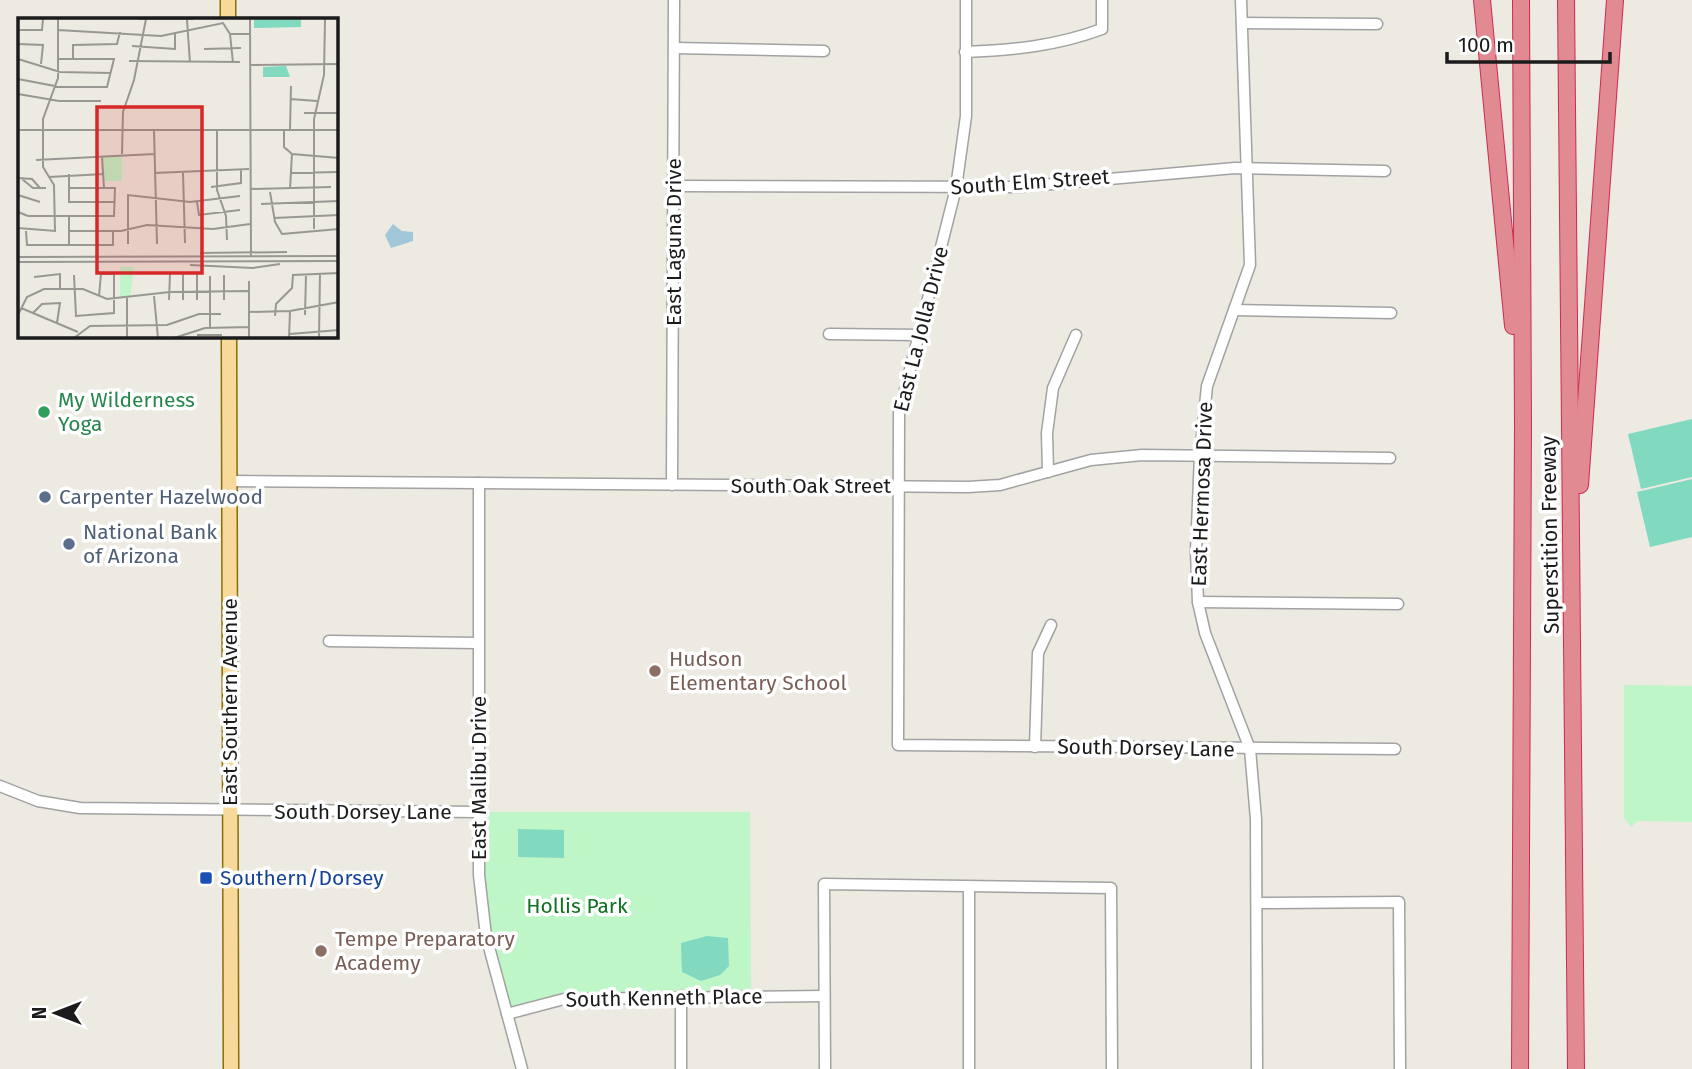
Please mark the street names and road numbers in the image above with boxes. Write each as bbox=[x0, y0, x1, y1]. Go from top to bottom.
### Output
street label: East Laguna Drive bbox=[661, 158, 687, 326]
street label: South Elm Street bbox=[950, 163, 1111, 201]
street label: East La Jolla Drive bbox=[888, 244, 954, 414]
street label: East Hermosa Drive bbox=[1186, 401, 1218, 587]
street label: Superstition Freeway bbox=[1535, 435, 1565, 634]
street label: South Oak Street bbox=[731, 473, 892, 499]
street label: East Southern Avenue bbox=[217, 598, 243, 806]
street label: East Malibu Drive bbox=[466, 696, 492, 860]
street label: South Dorsey Lane bbox=[1057, 733, 1235, 763]
street label: South Dorsey Lane bbox=[274, 799, 452, 825]
street label: South Kenneth Place bbox=[565, 983, 763, 1013]

